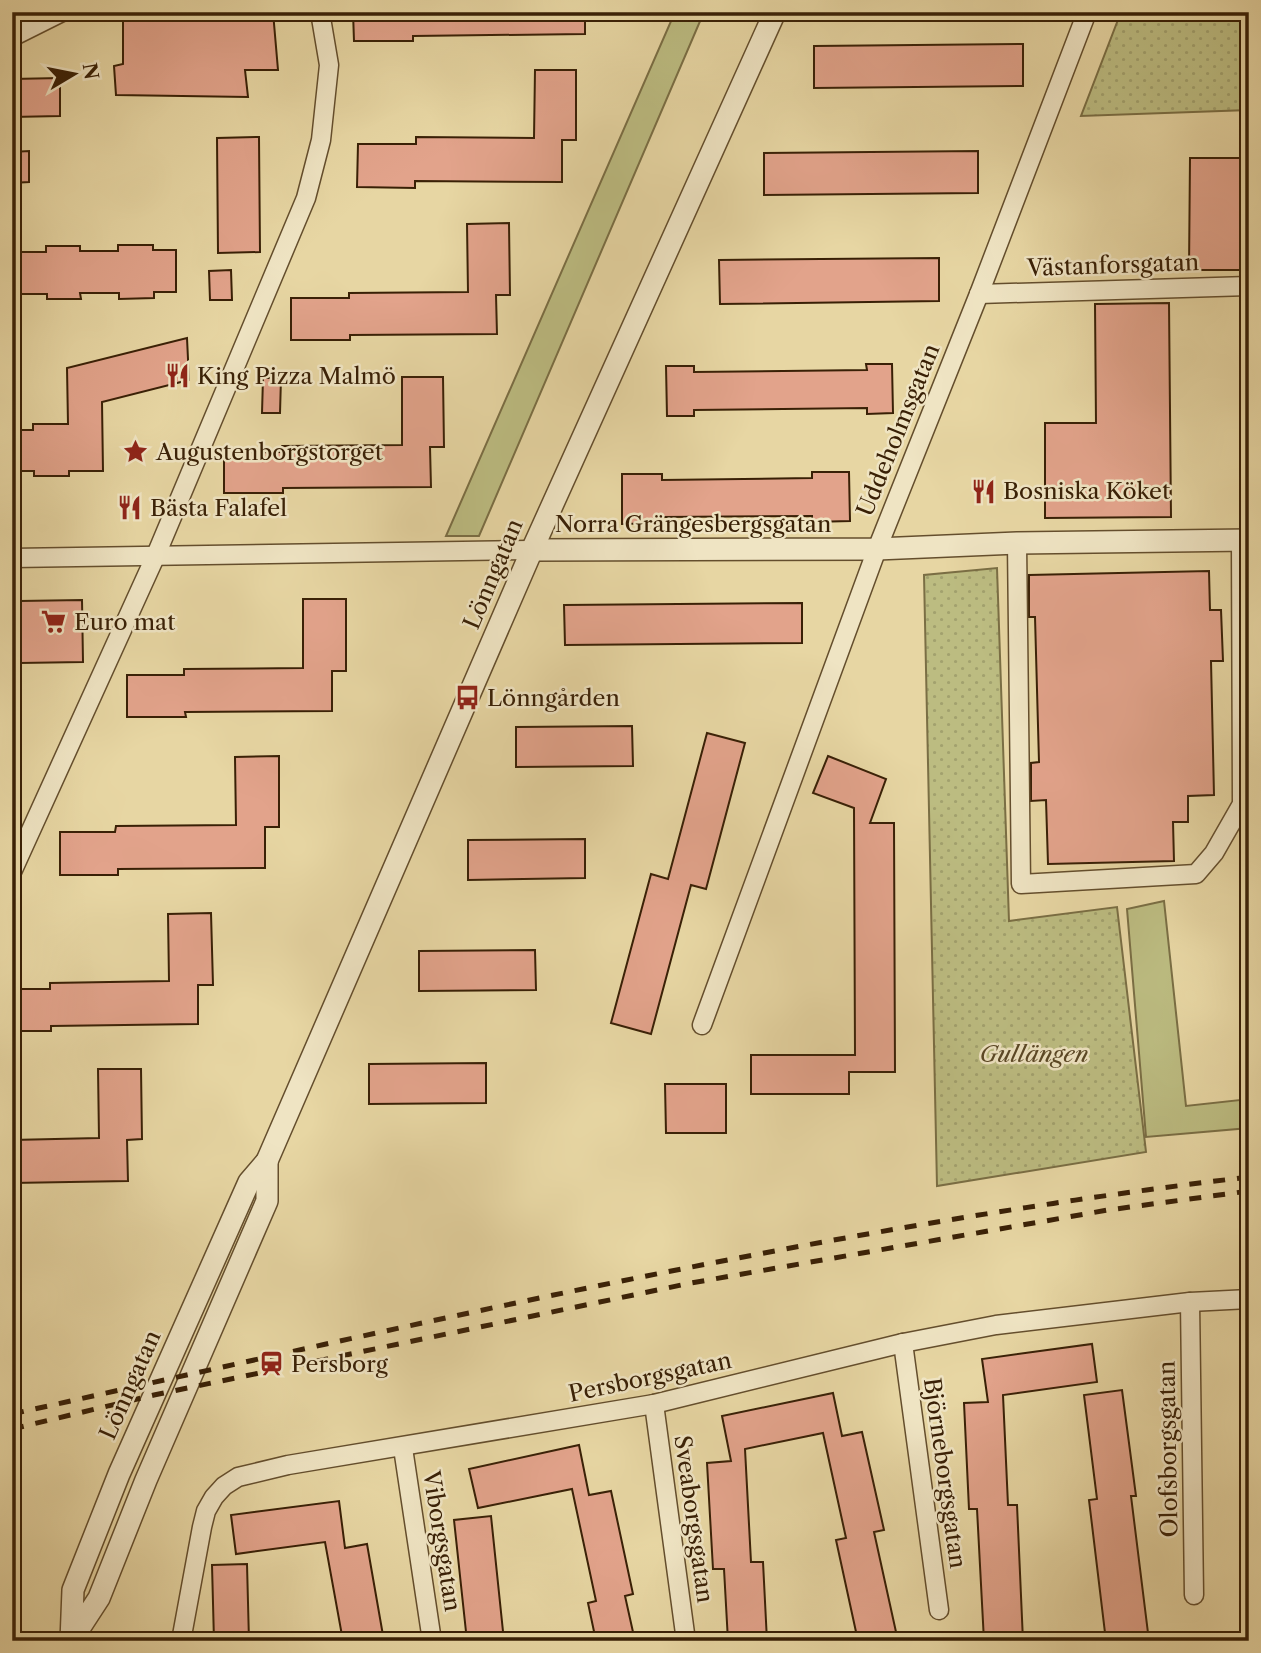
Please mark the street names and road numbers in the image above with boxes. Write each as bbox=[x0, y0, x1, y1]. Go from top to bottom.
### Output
street label: Västanforsgatan bbox=[1025, 248, 1200, 282]
street label: Uddeholmsgatan bbox=[851, 340, 945, 520]
street label: Norra Grängesbergsgatan bbox=[555, 510, 831, 538]
street label: Lönngatan bbox=[457, 515, 529, 633]
street label: Lönngatan bbox=[93, 1326, 167, 1444]
street label: Persborgsgatan bbox=[566, 1346, 734, 1408]
street label: Olofsborgsgatan bbox=[1152, 1360, 1184, 1538]
street label: Björneborgsgatan bbox=[918, 1376, 972, 1570]
street label: Sveaborgsgatan bbox=[668, 1433, 720, 1605]
street label: Viborgsgatan bbox=[417, 1468, 467, 1613]

